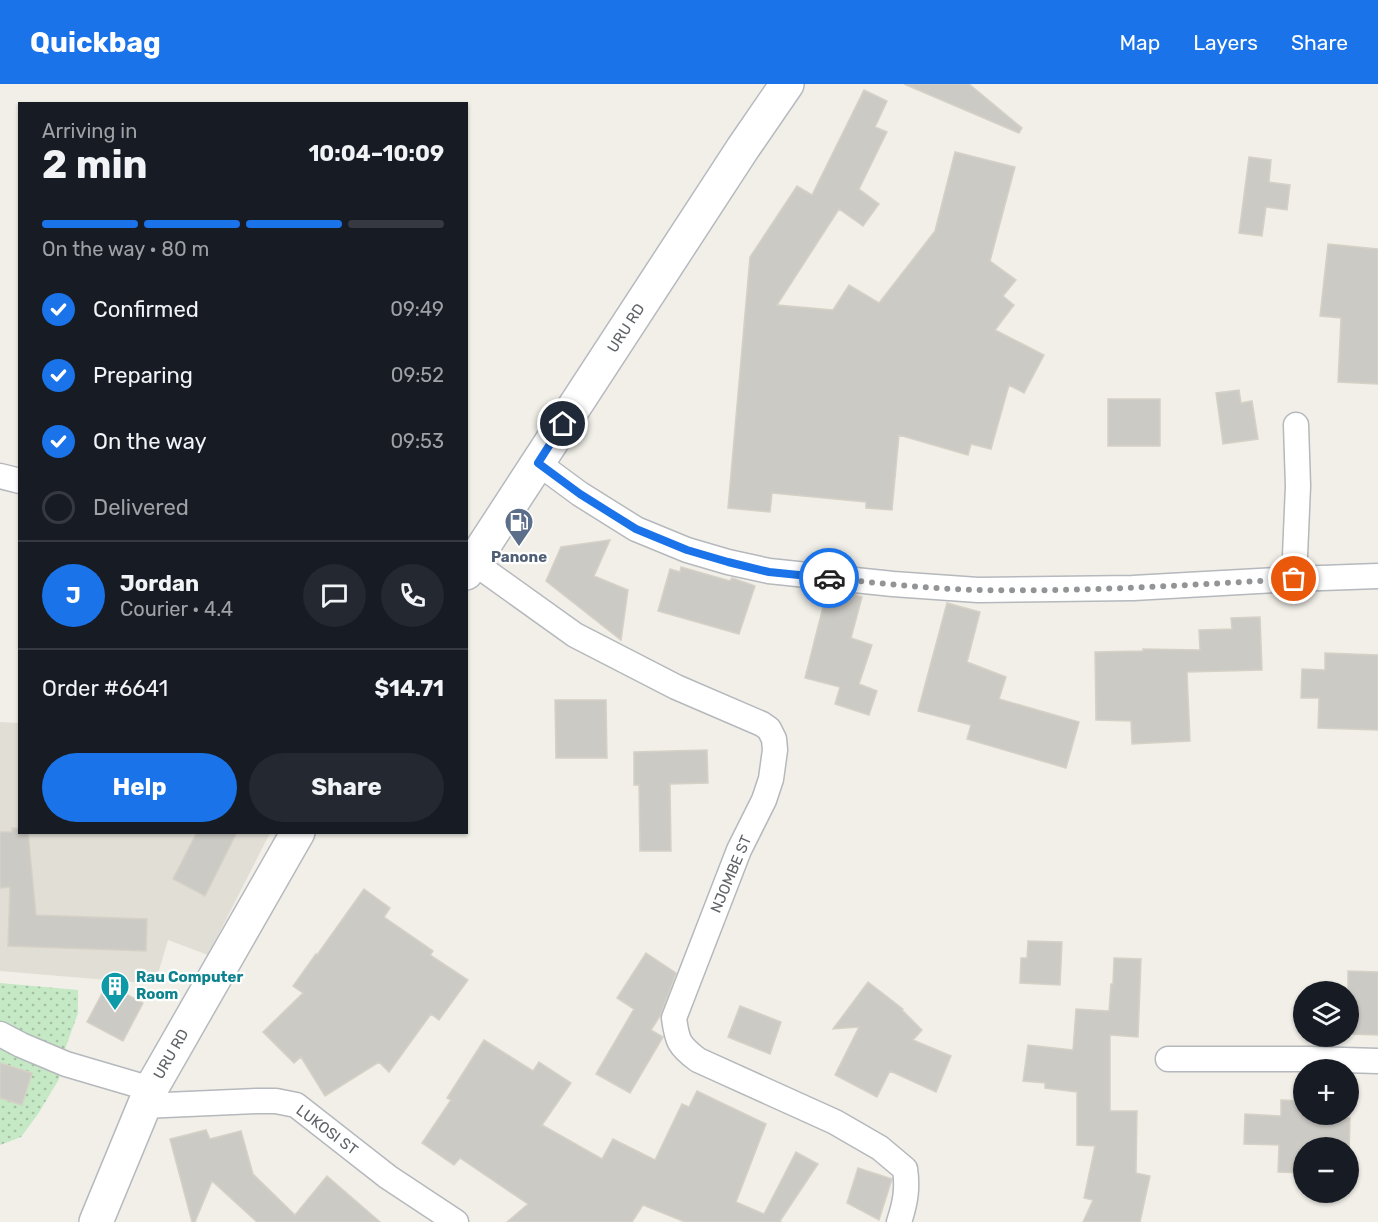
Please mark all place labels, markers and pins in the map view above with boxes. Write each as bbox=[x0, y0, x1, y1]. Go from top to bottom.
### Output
pin bbox=[537, 398, 588, 449]
fuel station icon: Panone bbox=[503, 506, 535, 548]
place label: Panone bbox=[491, 548, 547, 566]
pin bbox=[1268, 553, 1319, 604]
place label: Rau Computer Room bbox=[136, 968, 243, 1003]
building icon: Rau Computer Room bbox=[99, 970, 131, 1012]

